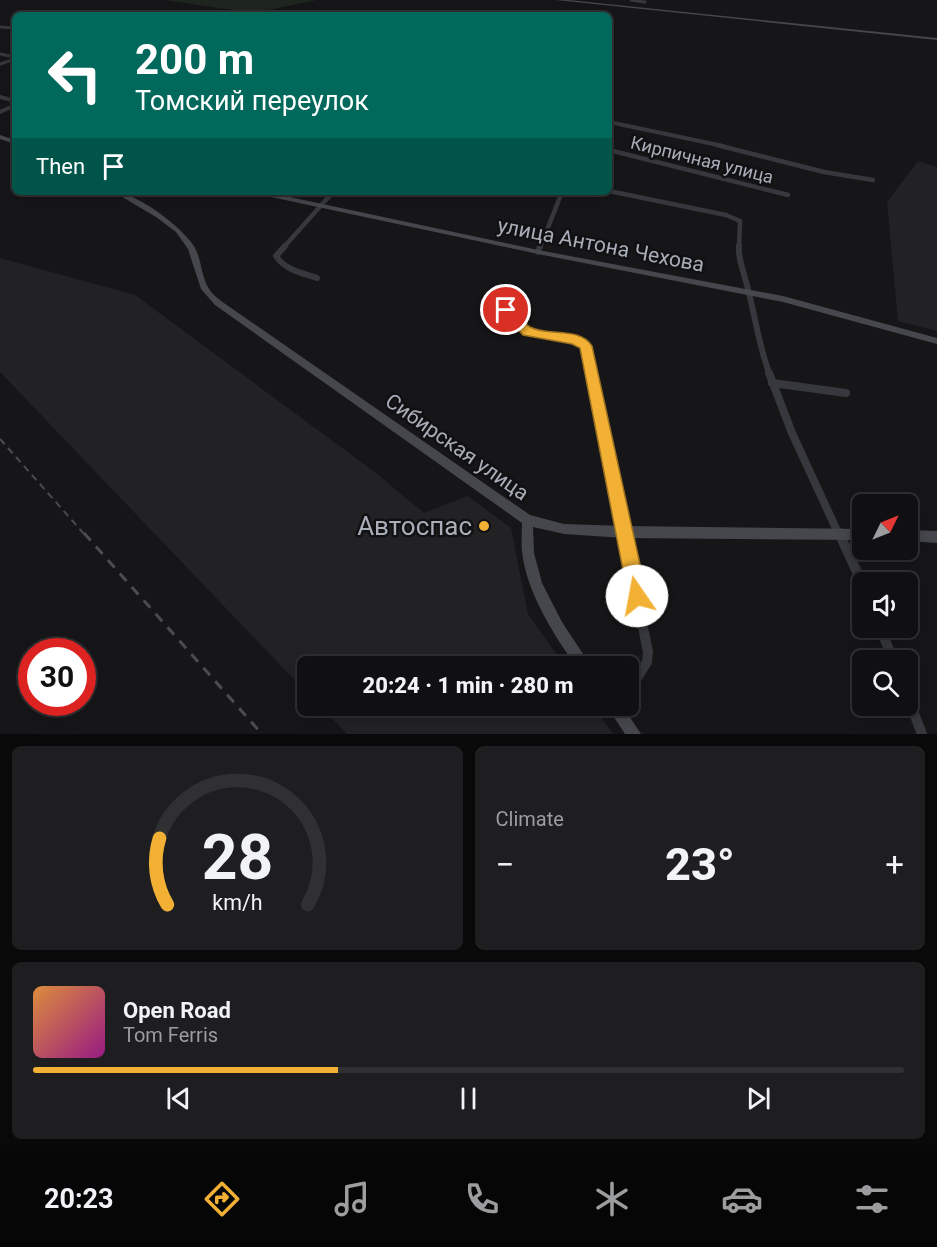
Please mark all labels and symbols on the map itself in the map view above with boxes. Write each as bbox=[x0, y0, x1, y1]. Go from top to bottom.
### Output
street label: Кирпичная улица bbox=[629, 132, 776, 187]
street label: улица Антона Чехова bbox=[496, 213, 706, 277]
pin bbox=[480, 284, 531, 335]
street label: Сибирская улица bbox=[381, 389, 533, 505]
north arrow bbox=[852, 494, 918, 560]
place label: Автоспас bbox=[357, 511, 472, 541]
marker: Автоспас bbox=[477, 519, 491, 533]
position arrow bbox=[605, 564, 669, 628]
speed limit sign: 30 bbox=[18, 638, 96, 716]

